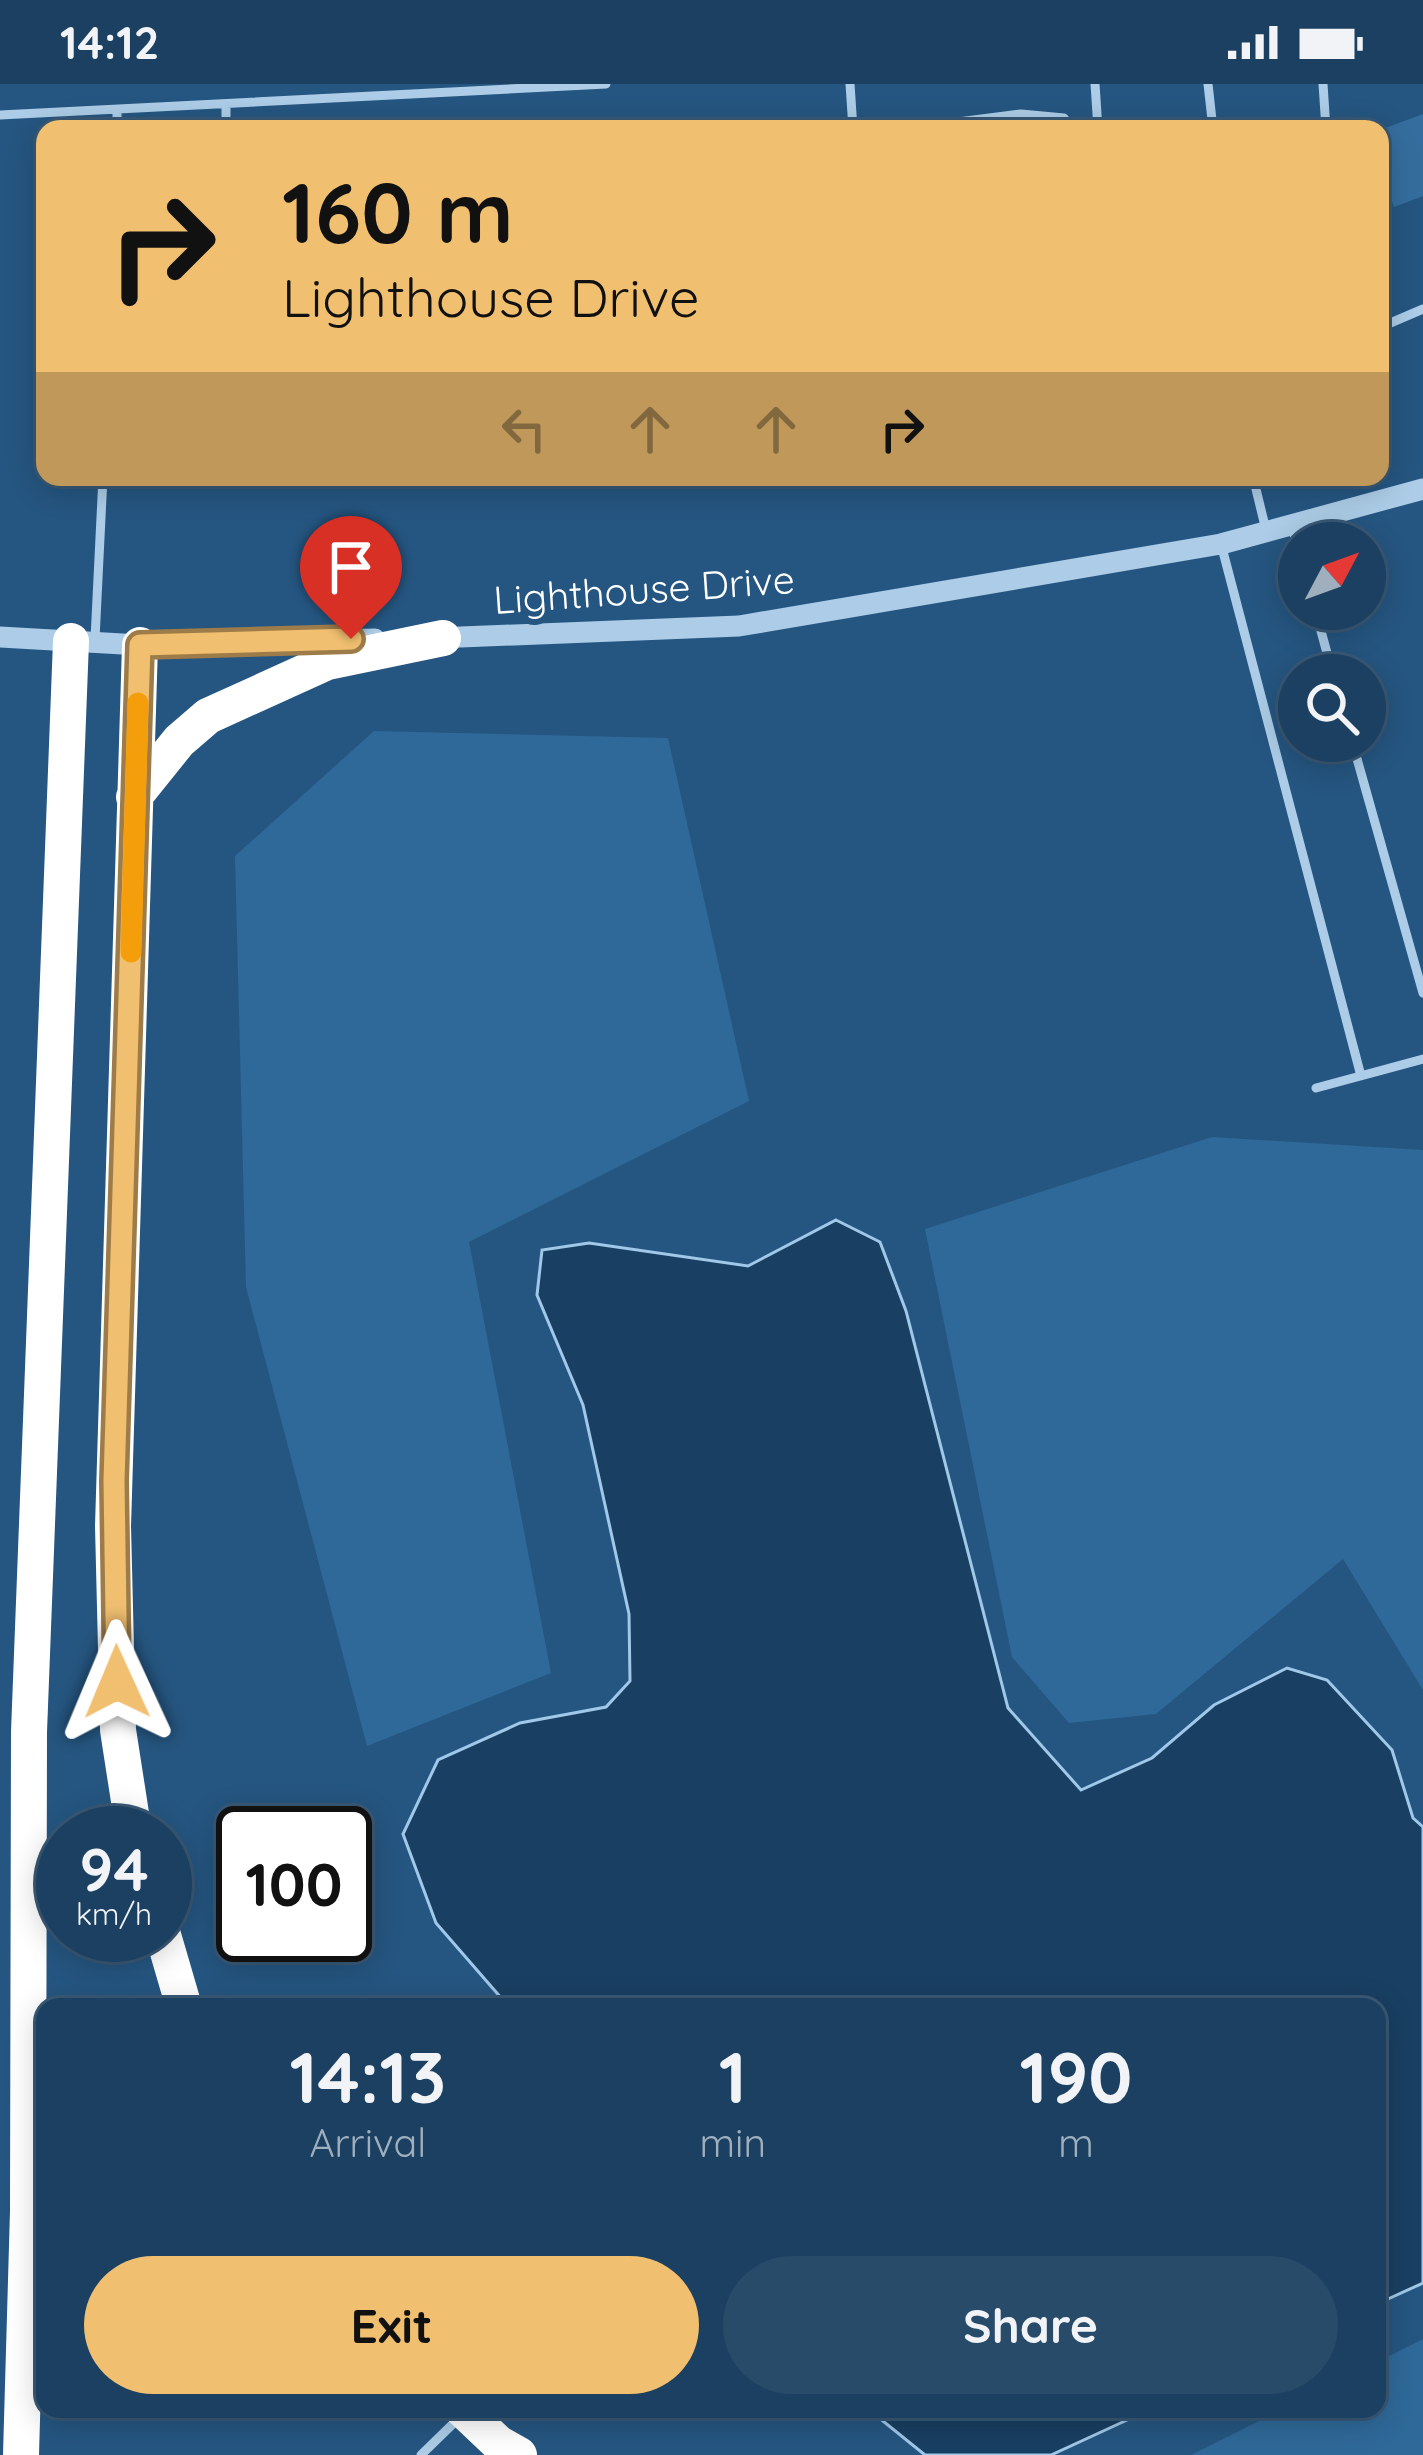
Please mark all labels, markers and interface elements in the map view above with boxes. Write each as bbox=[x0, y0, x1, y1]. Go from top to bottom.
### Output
text: 14:12 bbox=[60, 14, 159, 70]
text: 160 m bbox=[282, 159, 514, 264]
icon: right bbox=[84, 168, 240, 324]
text: Lighthouse Drive bbox=[282, 263, 700, 331]
icon: left bbox=[491, 396, 557, 462]
icon: ahead bbox=[617, 396, 683, 462]
icon: ahead bbox=[743, 396, 809, 462]
icon: right bbox=[869, 396, 935, 462]
pin bbox=[300, 516, 402, 639]
north arrow bbox=[1278, 522, 1386, 630]
map controls bbox=[1278, 522, 1386, 762]
icon: arrive bbox=[318, 534, 384, 600]
street label: Lighthouse Drive bbox=[492, 554, 796, 624]
button: search bbox=[1278, 654, 1386, 762]
position arrow bbox=[54, 1619, 180, 1745]
speed limit sign: 100 bbox=[216, 1806, 372, 1962]
text: 94 bbox=[79, 1831, 149, 1906]
text: km/h bbox=[76, 1895, 152, 1933]
text: 14:13 bbox=[289, 2031, 446, 2121]
text: 1 bbox=[719, 2031, 747, 2121]
text: 190 bbox=[1019, 2031, 1133, 2121]
text: Arrival bbox=[309, 2118, 426, 2167]
text: min bbox=[700, 2118, 766, 2167]
text: m bbox=[1058, 2118, 1094, 2167]
button: Exit bbox=[84, 2256, 699, 2394]
button: Share bbox=[723, 2256, 1338, 2394]

